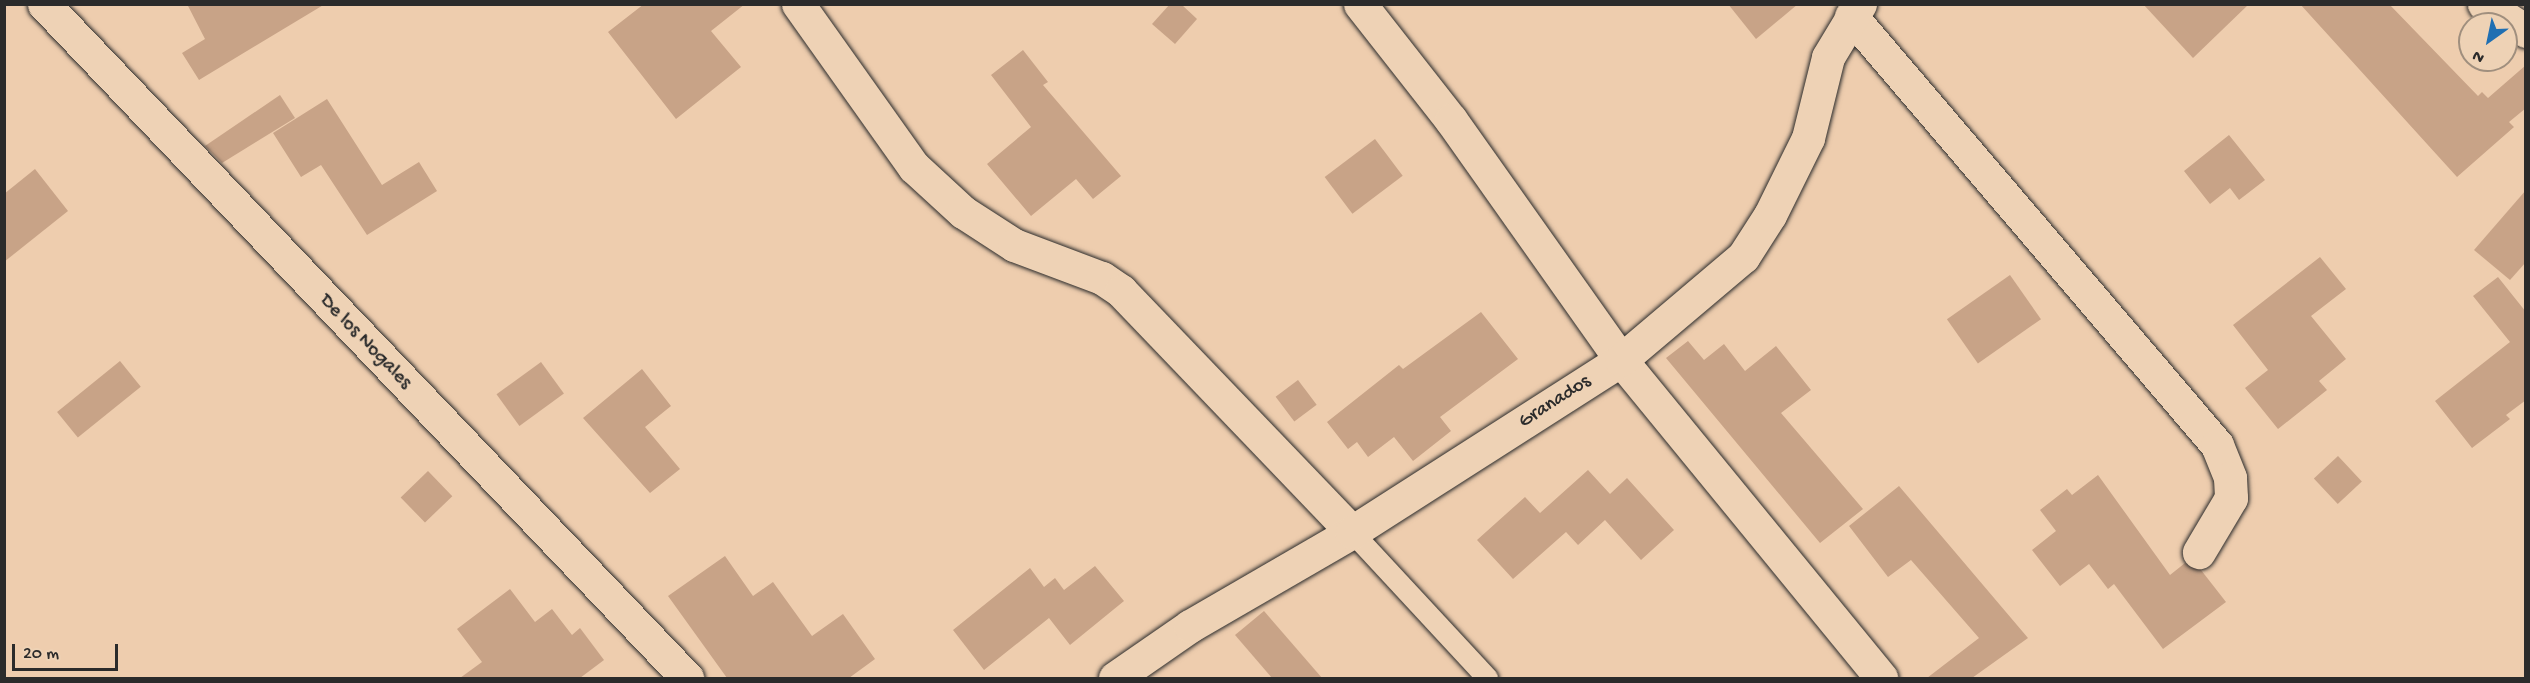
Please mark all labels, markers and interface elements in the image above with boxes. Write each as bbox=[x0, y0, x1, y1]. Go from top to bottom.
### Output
north arrow bbox=[2458, 12, 2518, 72]
text: N bbox=[2469, 45, 2489, 67]
street label: De los Nogales bbox=[314, 289, 416, 395]
street label: Granados bbox=[1515, 370, 1595, 434]
scale bar bbox=[15, 632, 122, 670]
text: 20 m bbox=[23, 644, 59, 665]

